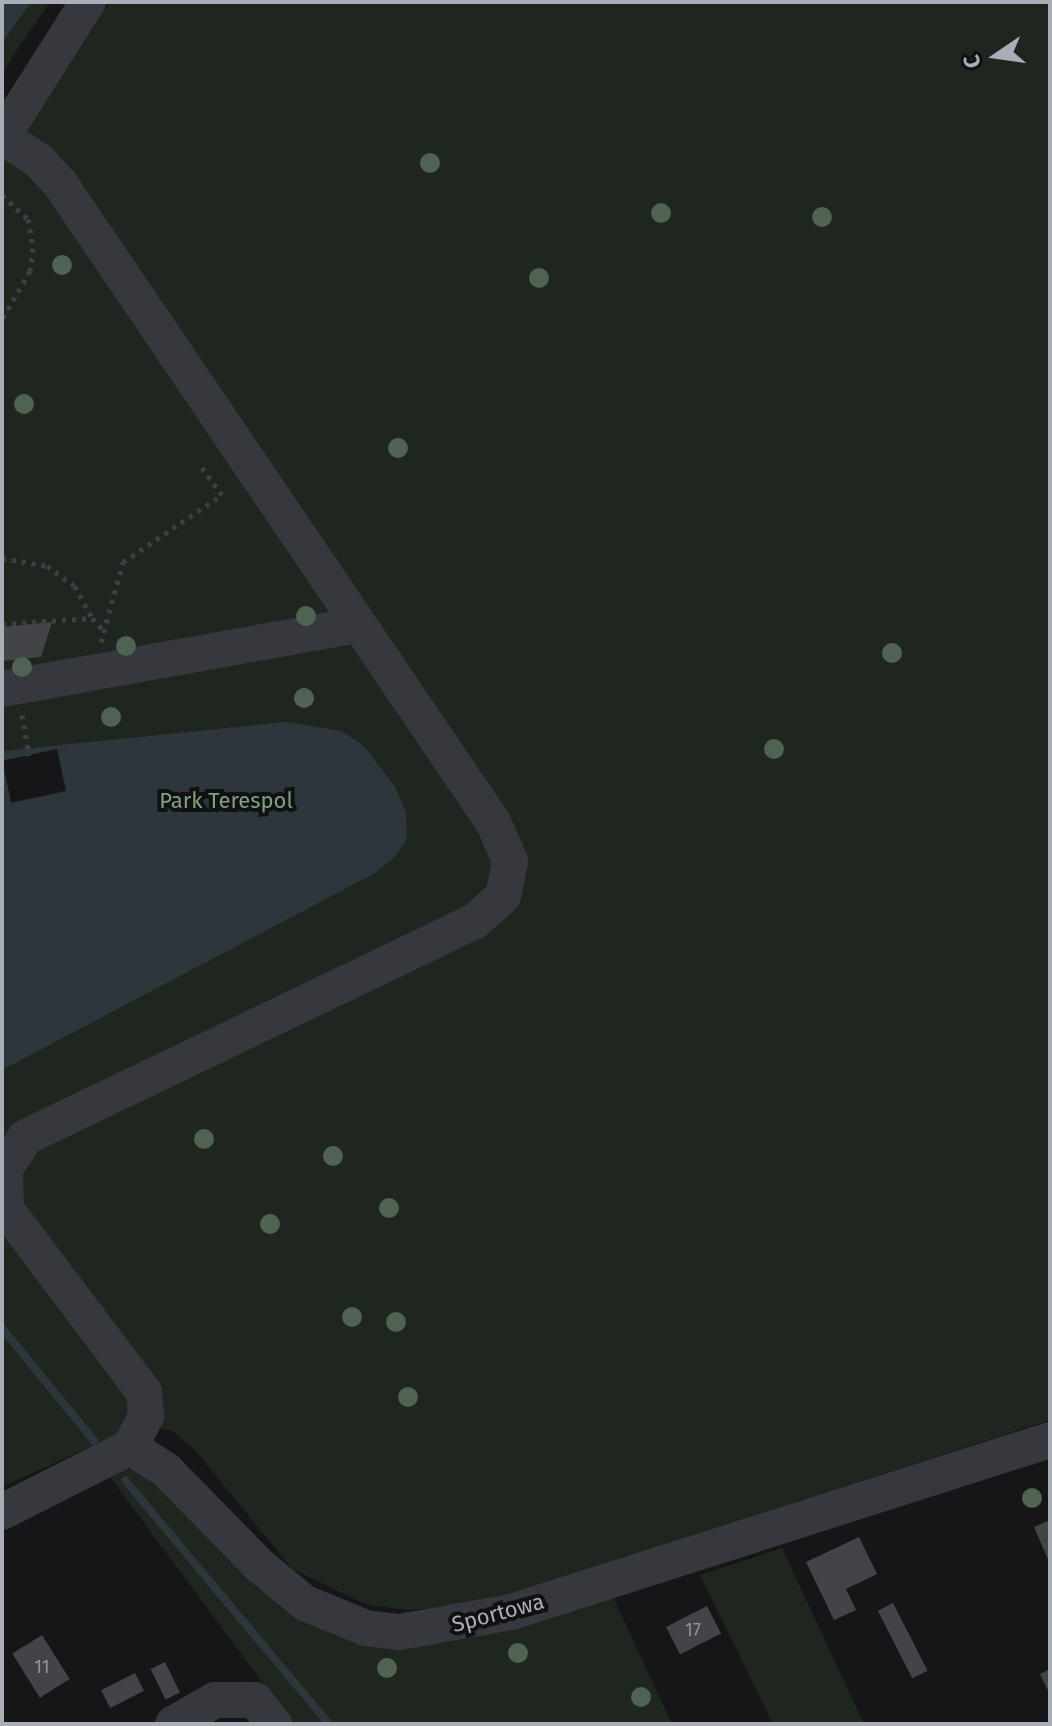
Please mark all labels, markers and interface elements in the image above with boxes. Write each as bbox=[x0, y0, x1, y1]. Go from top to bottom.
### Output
north arrow bbox=[956, 16, 1036, 96]
text: С bbox=[958, 52, 987, 71]
park label: Park Terespol bbox=[159, 788, 293, 814]
street label: Sportowa bbox=[449, 1588, 547, 1638]
house number: 17 bbox=[685, 1619, 701, 1641]
house number: 11 bbox=[34, 1656, 50, 1678]

